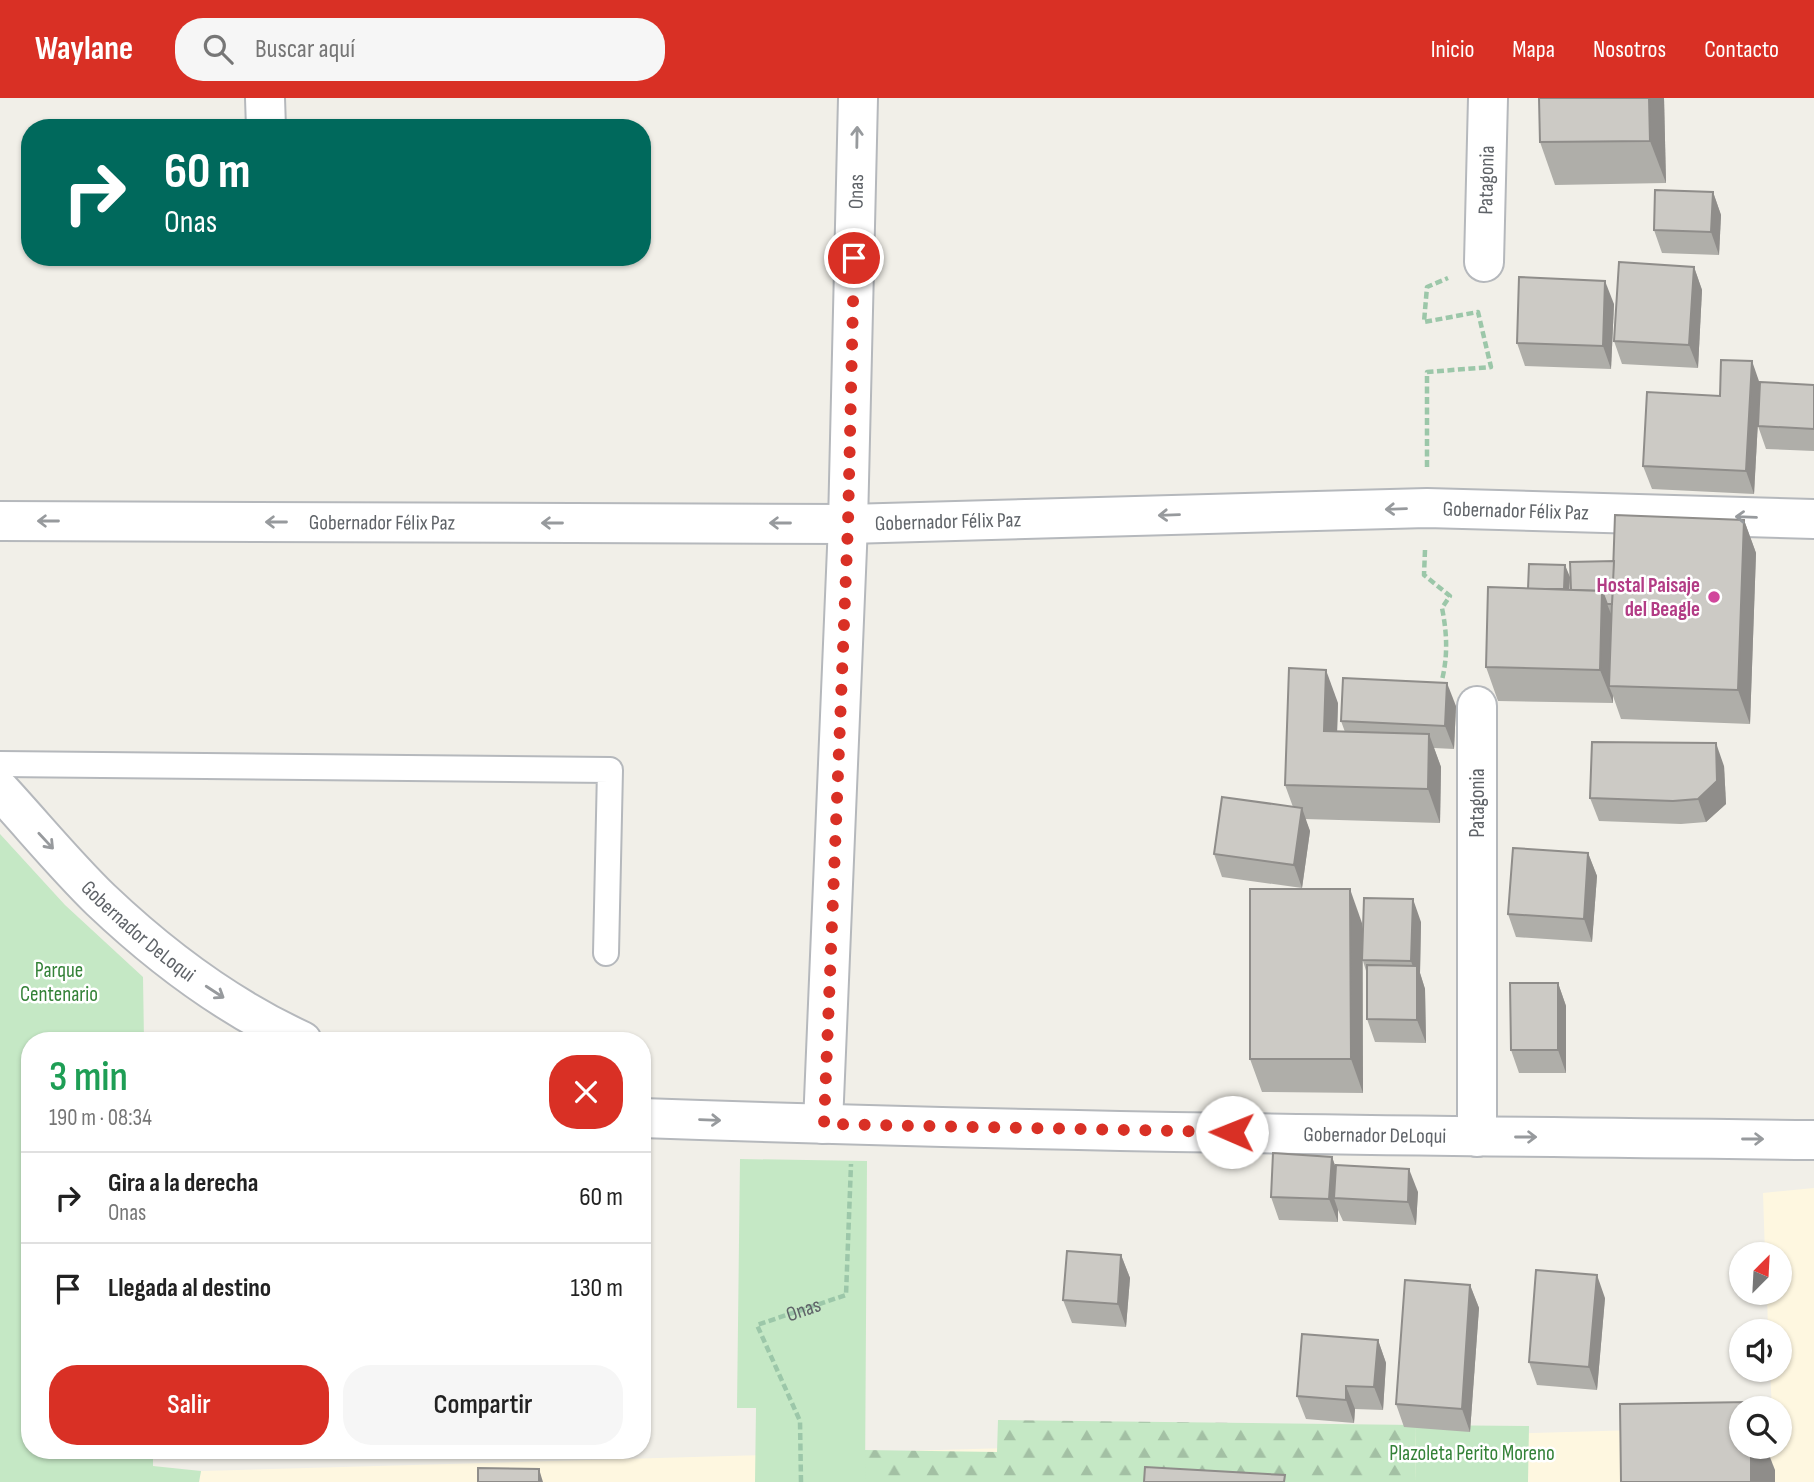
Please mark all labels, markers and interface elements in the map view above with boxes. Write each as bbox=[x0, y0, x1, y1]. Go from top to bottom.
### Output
search box bbox=[175, 18, 665, 81]
text: Waylane bbox=[35, 29, 133, 69]
icon: search bbox=[199, 30, 237, 68]
text: Buscar aquí bbox=[255, 34, 355, 65]
text: Inicio bbox=[1431, 35, 1474, 64]
text: Mapa bbox=[1512, 35, 1555, 64]
text: Nosotros bbox=[1593, 35, 1666, 64]
text: Contacto bbox=[1704, 35, 1779, 64]
one-way arrow bbox=[850, 126, 864, 149]
text: 60 m bbox=[164, 143, 251, 202]
street label: Patagonia bbox=[1473, 145, 1500, 215]
icon: right bbox=[49, 147, 140, 238]
street label: Onas bbox=[843, 174, 869, 209]
text: Onas bbox=[164, 203, 217, 242]
pin bbox=[824, 228, 884, 288]
icon: arrive bbox=[835, 239, 873, 277]
street label: Gobernador Félix Paz bbox=[1442, 496, 1590, 526]
one-way arrow bbox=[1385, 502, 1408, 515]
street label: Gobernador Félix Paz bbox=[875, 507, 1022, 536]
one-way arrow bbox=[1157, 508, 1180, 522]
street label: Gobernador Félix Paz bbox=[309, 510, 456, 536]
one-way arrow bbox=[1735, 511, 1758, 524]
one-way arrow bbox=[37, 514, 60, 528]
one-way arrow bbox=[264, 515, 287, 529]
one-way arrow bbox=[541, 516, 564, 530]
one-way arrow bbox=[768, 516, 791, 530]
place label: Hostal Paisaje del Beagle bbox=[1597, 573, 1700, 622]
marker: Hostal Paisaje del Beagle bbox=[1706, 589, 1722, 605]
street label: Patagonia bbox=[1465, 768, 1490, 838]
one-way arrow bbox=[38, 832, 54, 850]
street label: Gobernador DeLoqui bbox=[76, 875, 200, 987]
park label: Parque Centenario bbox=[20, 958, 98, 1007]
one-way arrow bbox=[205, 984, 224, 999]
text: 3 min bbox=[49, 1052, 128, 1103]
button: close bbox=[549, 1055, 623, 1129]
position arrow bbox=[1195, 1095, 1269, 1169]
text: 190 m · 08:34 bbox=[49, 1104, 152, 1132]
one-way arrow bbox=[699, 1114, 722, 1127]
street label: Gobernador DeLoqui bbox=[1303, 1122, 1446, 1149]
one-way arrow bbox=[1514, 1130, 1537, 1144]
one-way arrow bbox=[1741, 1132, 1764, 1146]
text: Gira a la derecha bbox=[108, 1168, 258, 1199]
icon: right bbox=[49, 1179, 87, 1217]
text: 60 m bbox=[579, 1182, 623, 1213]
text: Onas bbox=[108, 1199, 146, 1227]
north arrow bbox=[1729, 1242, 1792, 1306]
map controls bbox=[1729, 1242, 1792, 1459]
icon: arrive bbox=[49, 1270, 87, 1308]
text: Llegada al destino bbox=[108, 1273, 271, 1304]
text: 130 m bbox=[571, 1273, 623, 1304]
street label: Onas bbox=[783, 1292, 824, 1327]
button: sound bbox=[1729, 1319, 1792, 1382]
button: Salir bbox=[49, 1365, 329, 1445]
button: Compartir bbox=[343, 1365, 623, 1445]
button: search bbox=[1729, 1396, 1792, 1459]
park label: Plazoleta Perito Moreno bbox=[1389, 1441, 1555, 1466]

